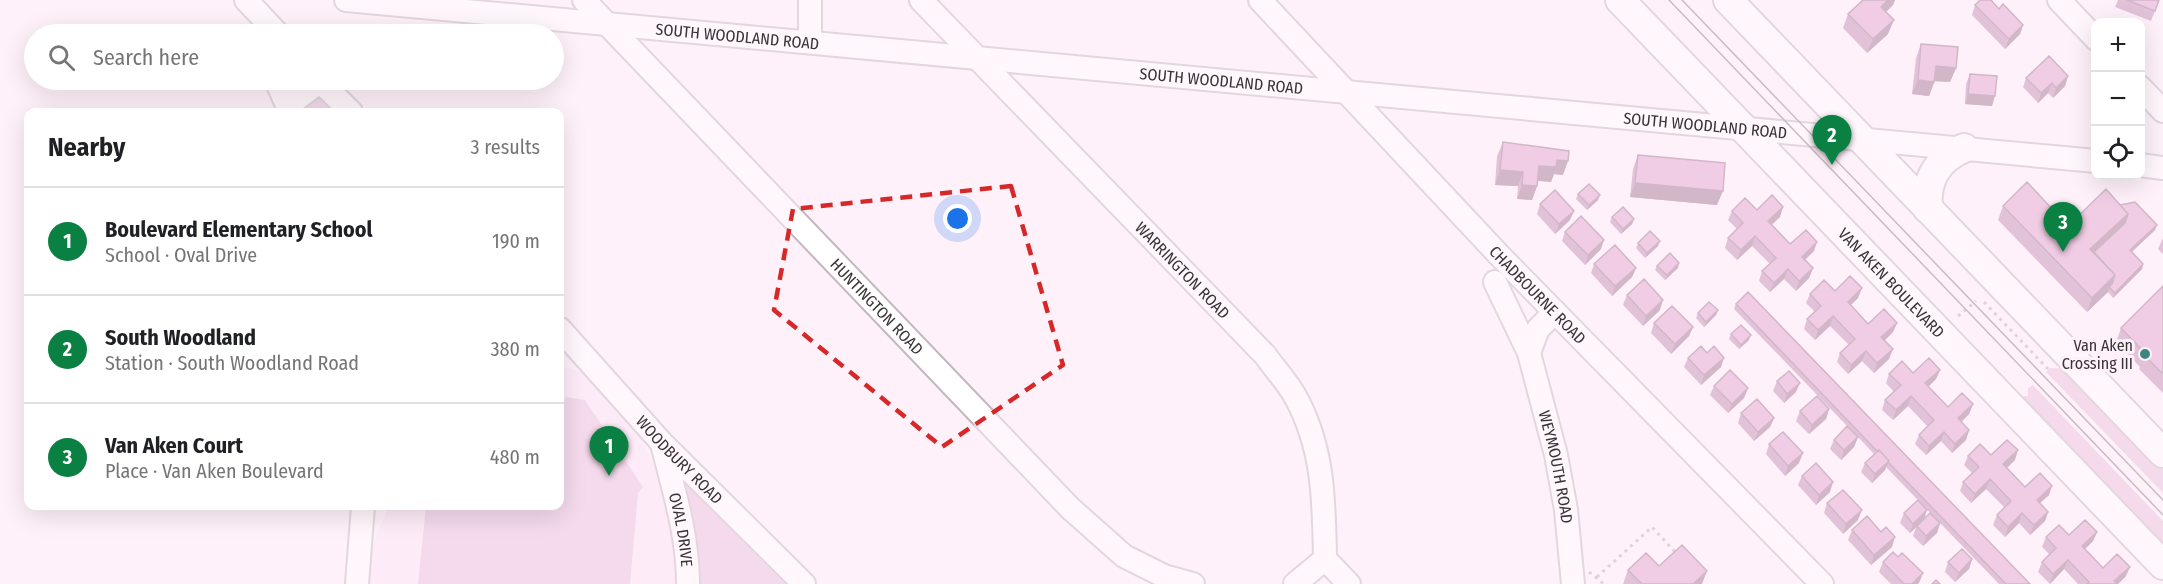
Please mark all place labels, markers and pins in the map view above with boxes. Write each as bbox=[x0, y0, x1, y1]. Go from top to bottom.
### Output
pin: 2 bbox=[1812, 116, 1852, 165]
pin: 3 bbox=[2044, 202, 2082, 252]
place label: Van Aken Crossing III bbox=[2062, 336, 2133, 373]
marker: Van Aken Crossing III bbox=[2138, 347, 2152, 361]
pin: 1 bbox=[590, 426, 628, 476]

